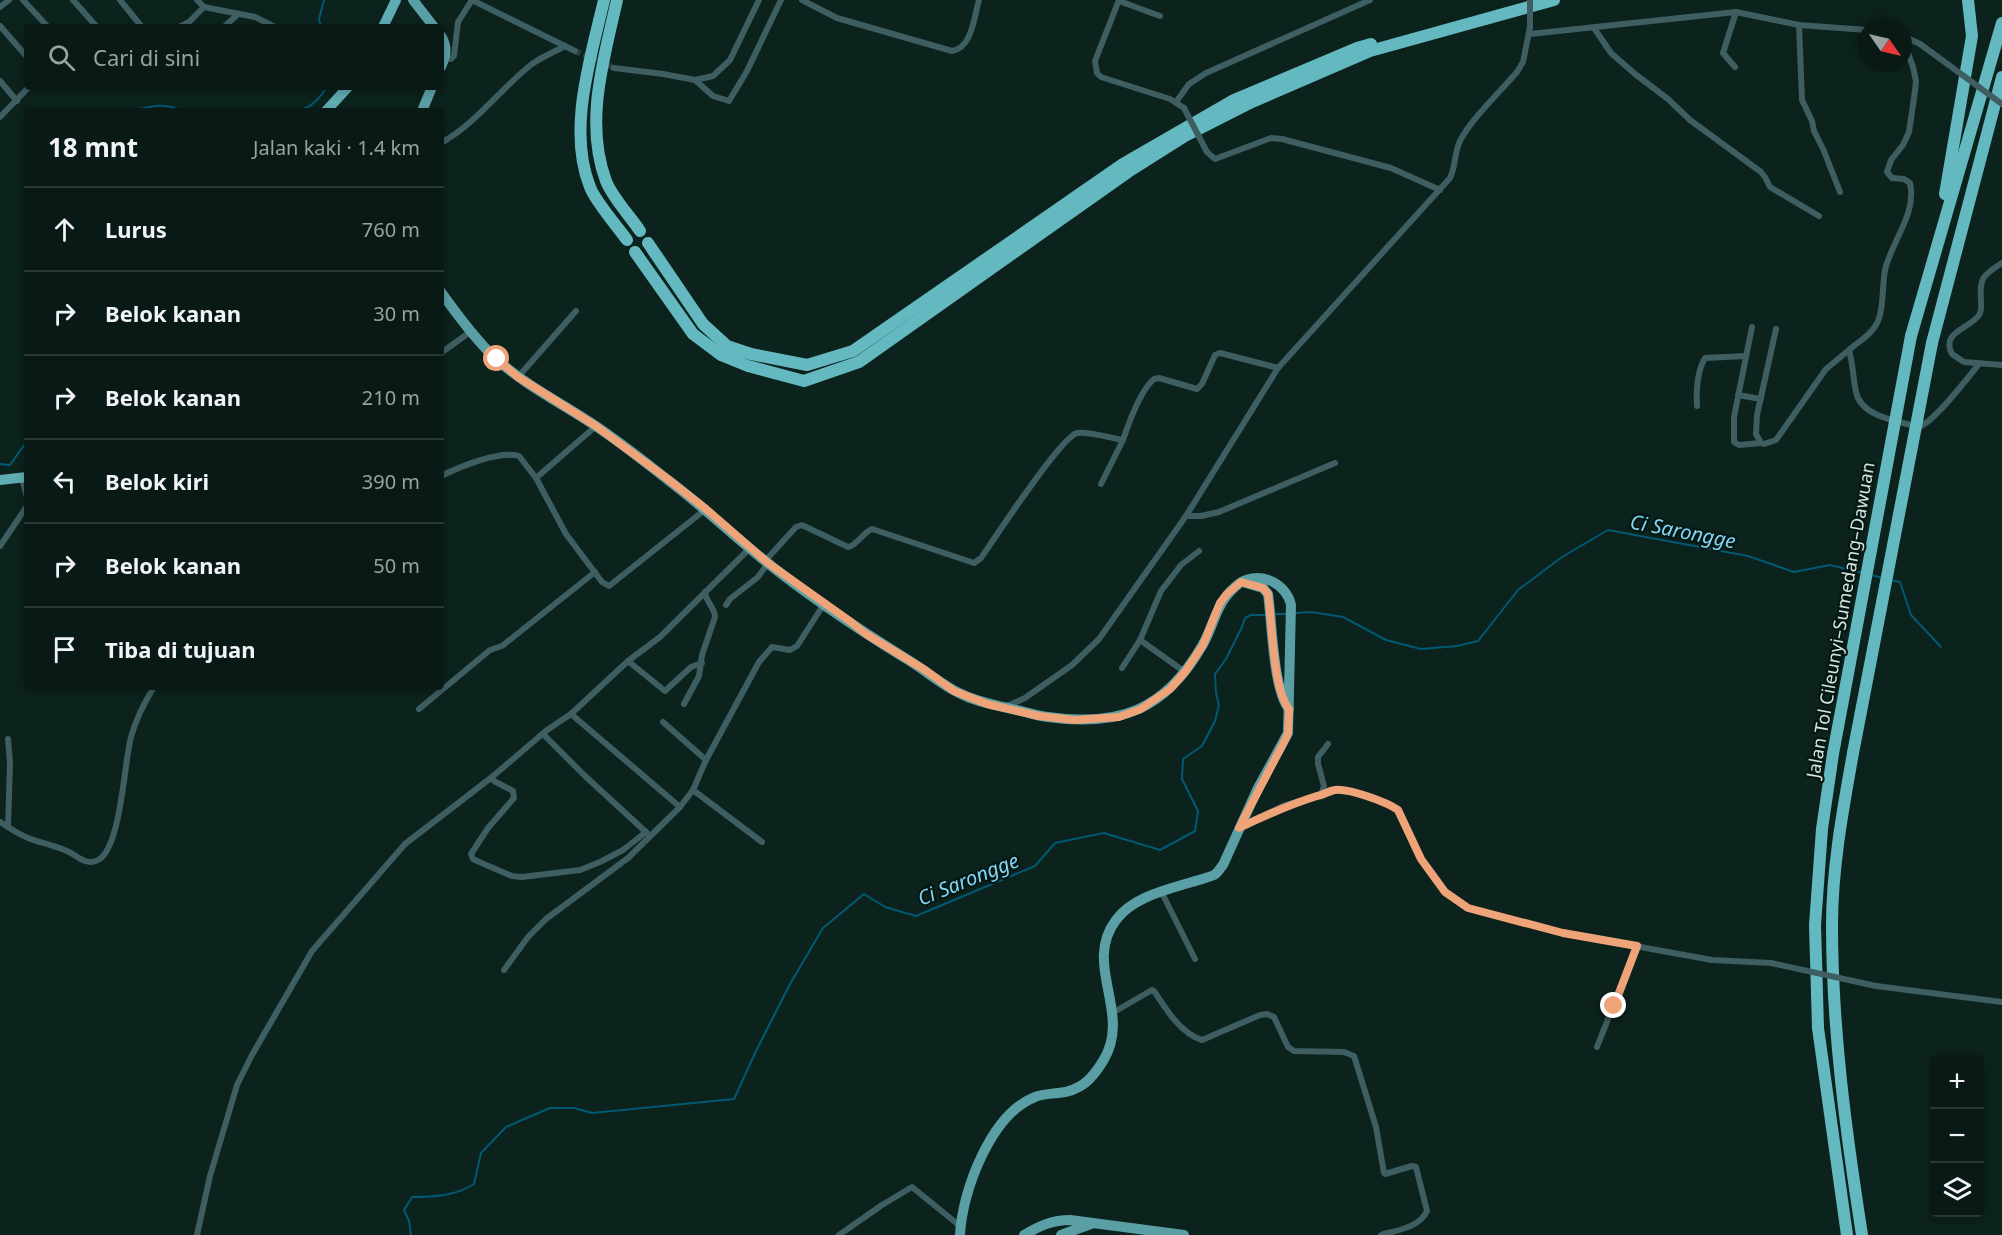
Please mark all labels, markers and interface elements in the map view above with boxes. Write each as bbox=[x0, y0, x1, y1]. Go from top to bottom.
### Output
north arrow bbox=[1858, 18, 1912, 72]
search box bbox=[24, 24, 444, 90]
icon: search bbox=[45, 41, 78, 74]
text: Cari di sini bbox=[93, 42, 200, 72]
text: 18 mnt bbox=[48, 129, 138, 165]
text: Jalan kaki · 1.4 km bbox=[253, 134, 420, 161]
icon: ahead bbox=[48, 213, 81, 246]
text: Lurus bbox=[105, 214, 167, 244]
text: 760 m bbox=[362, 216, 420, 243]
icon: right bbox=[48, 297, 81, 330]
text: Belok kanan bbox=[105, 298, 241, 328]
text: 30 m bbox=[373, 300, 420, 327]
route start bbox=[483, 345, 509, 371]
icon: right bbox=[48, 381, 81, 414]
text: Belok kanan bbox=[105, 382, 241, 412]
text: 210 m bbox=[362, 384, 420, 411]
street label: Jalan Tol Cileunyi–Sumedang–Dawuan bbox=[1800, 460, 1880, 782]
icon: left bbox=[48, 465, 81, 498]
text: Belok kiri bbox=[105, 466, 209, 496]
text: 390 m bbox=[362, 468, 420, 495]
water label: Ci Sarongge bbox=[1628, 508, 1738, 554]
icon: right bbox=[48, 549, 81, 582]
text: Belok kanan bbox=[105, 550, 241, 580]
text: 50 m bbox=[373, 552, 420, 579]
icon: arrive bbox=[48, 633, 81, 666]
text: Tiba di tujuan bbox=[105, 634, 255, 664]
water label: Ci Sarongge bbox=[913, 846, 1023, 912]
route end bbox=[1600, 992, 1626, 1018]
map controls bbox=[1930, 1055, 1984, 1217]
button: + bbox=[1930, 1055, 1984, 1109]
button: − bbox=[1930, 1109, 1984, 1163]
button: layers bbox=[1930, 1163, 1984, 1217]

